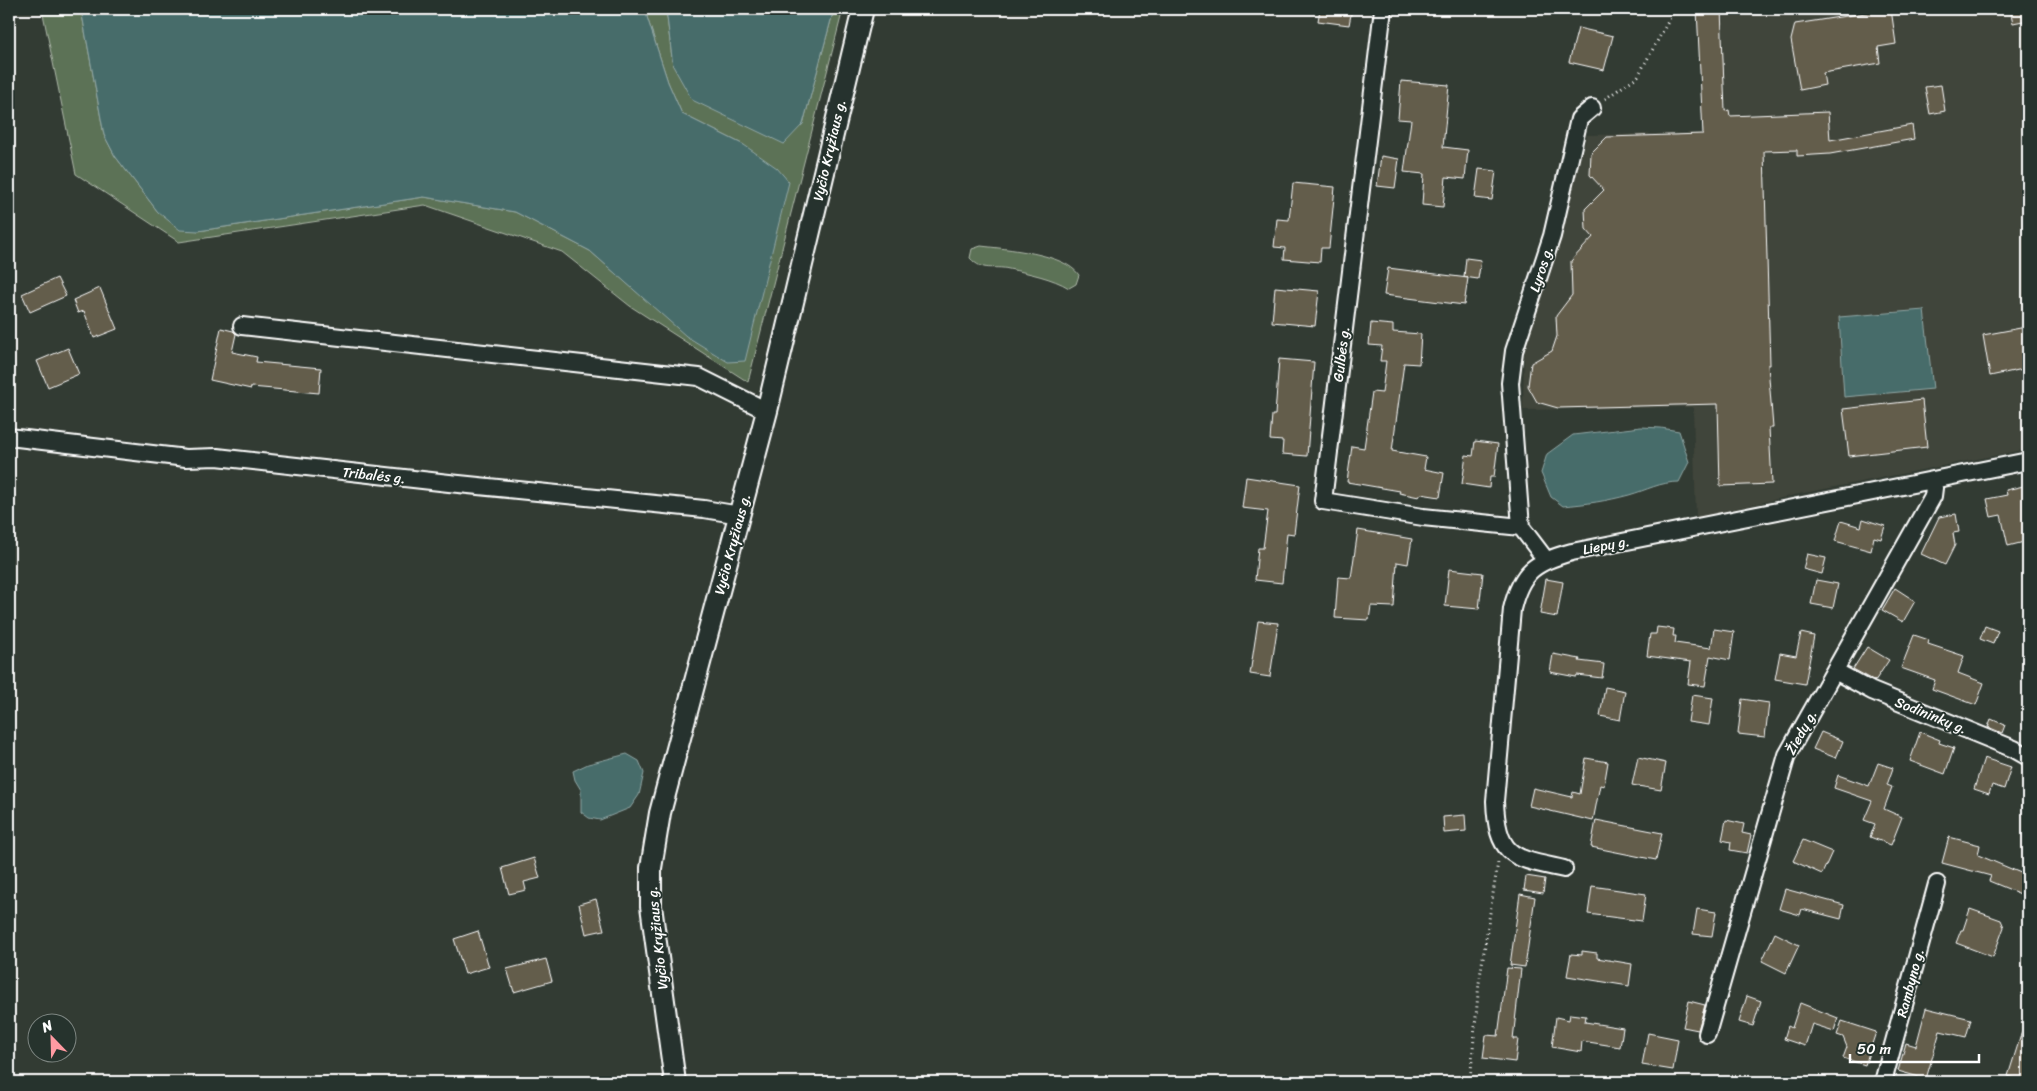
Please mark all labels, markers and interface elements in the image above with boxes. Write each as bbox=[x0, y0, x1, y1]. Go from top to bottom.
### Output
street label: Vyčio Kryžiaus g. bbox=[806, 97, 853, 203]
street label: Lyros g. bbox=[1522, 243, 1561, 295]
street label: Gulbės g. bbox=[1326, 325, 1357, 383]
street label: Tribalės g. bbox=[341, 460, 407, 491]
street label: Vyčio Kryžiaus g. bbox=[707, 491, 758, 597]
street label: Liepų g. bbox=[1580, 529, 1632, 562]
street label: Sodininkų g. bbox=[1891, 690, 1971, 741]
street label: Žiedų g. bbox=[1779, 705, 1824, 760]
street label: Vyčio Kryžiaus g. bbox=[640, 885, 675, 991]
street label: Rambyno g. bbox=[1889, 946, 1932, 1020]
text: N bbox=[37, 1013, 57, 1040]
north arrow bbox=[28, 1014, 78, 1064]
scale bar bbox=[1850, 1031, 1978, 1063]
text: 50 m bbox=[1857, 1036, 1892, 1062]

